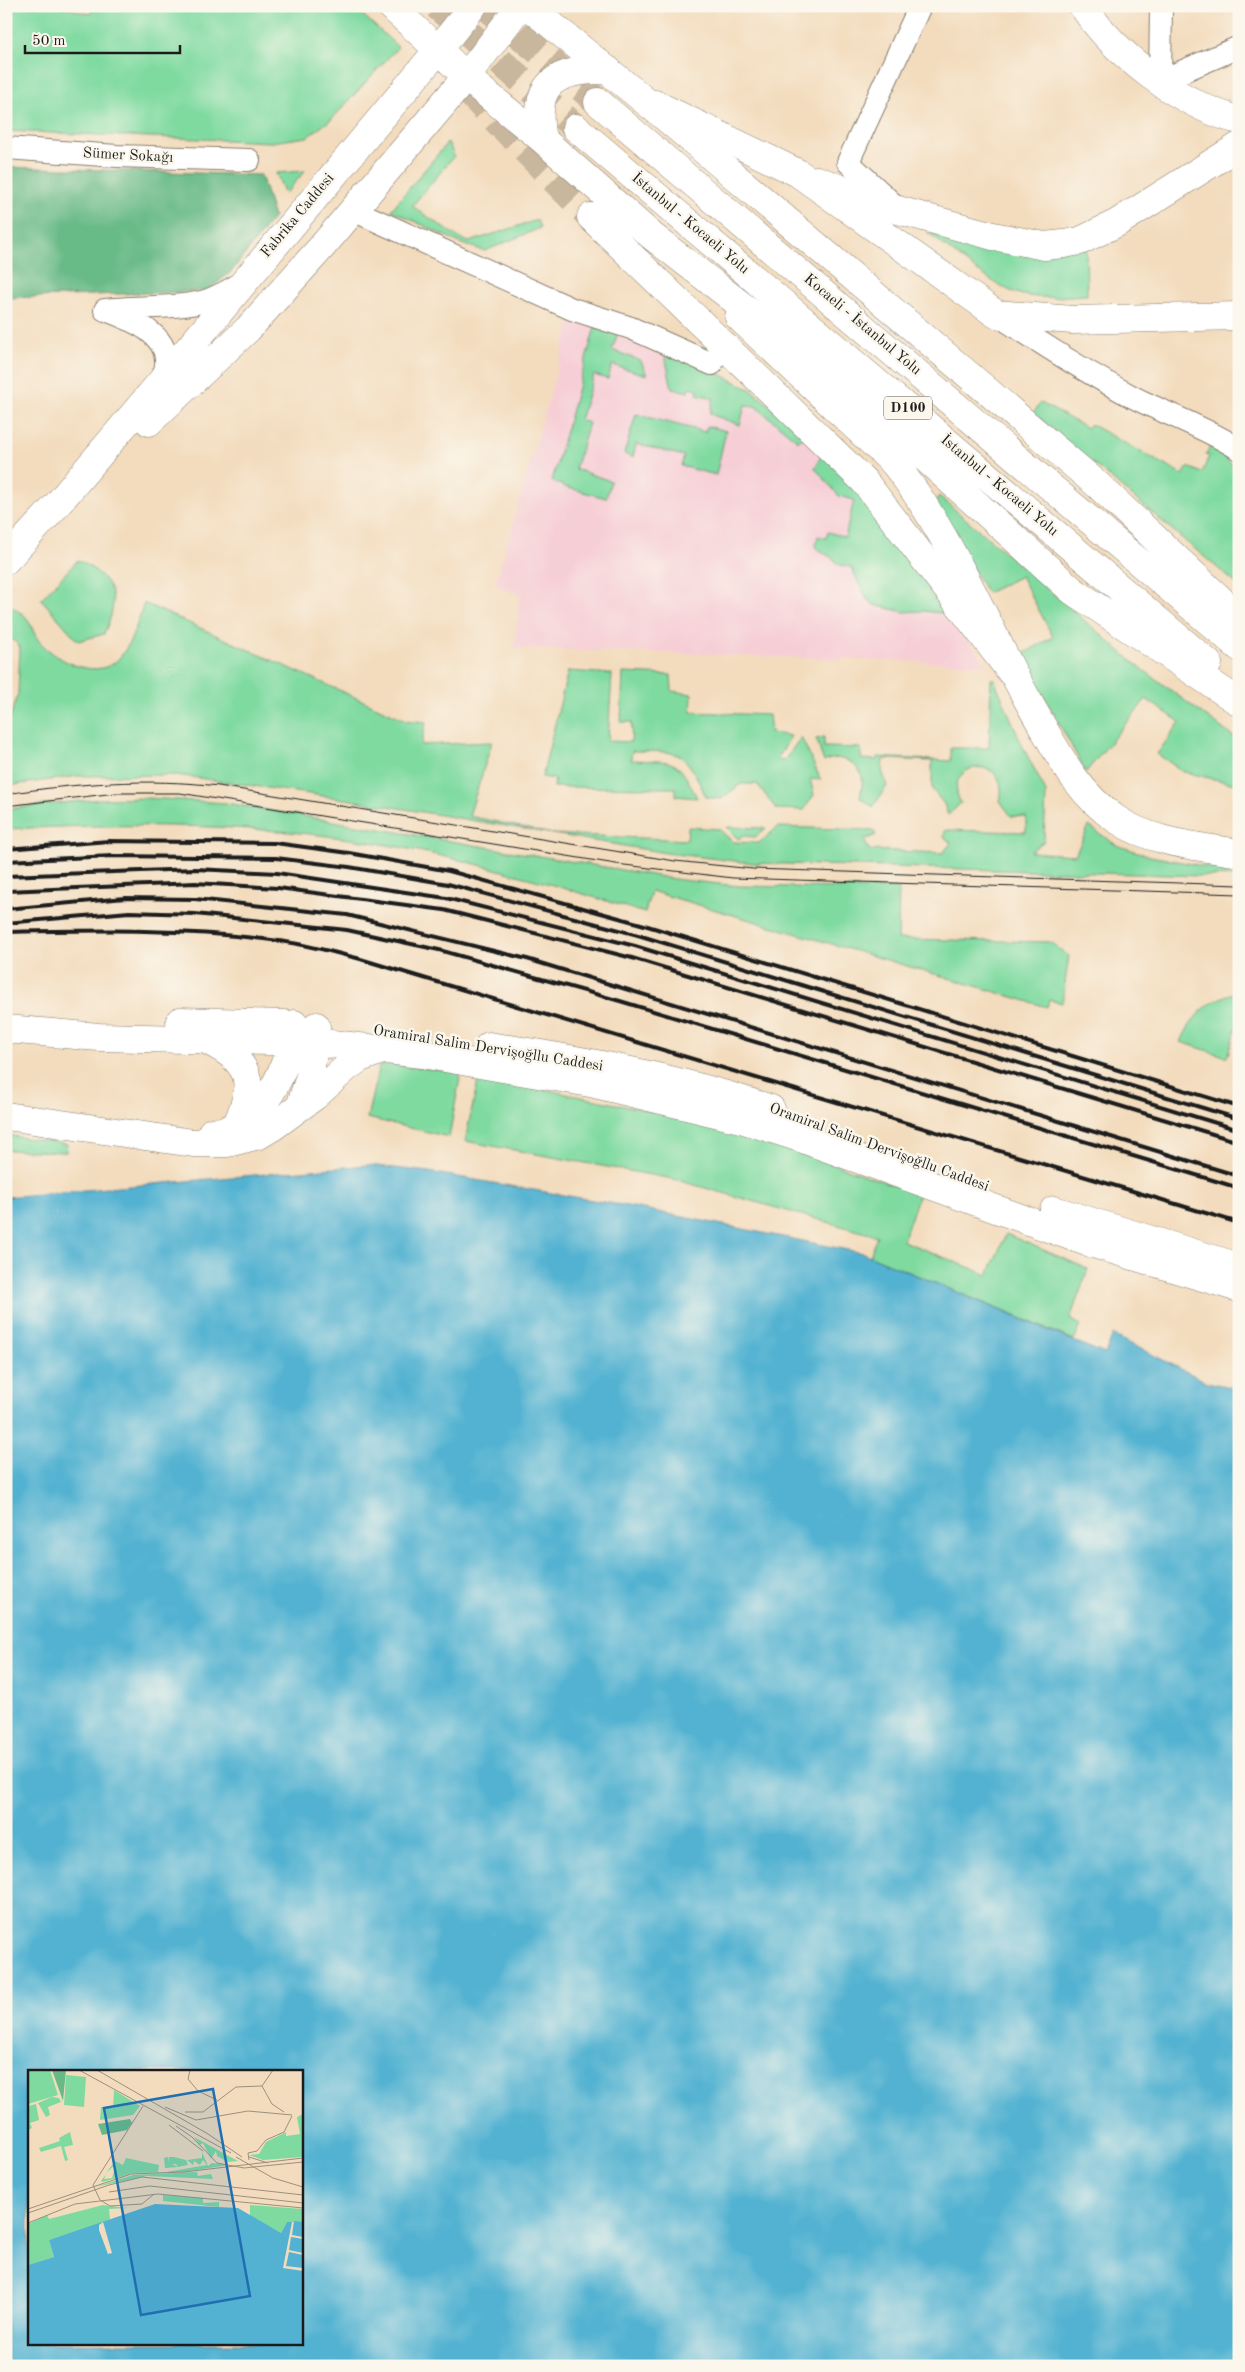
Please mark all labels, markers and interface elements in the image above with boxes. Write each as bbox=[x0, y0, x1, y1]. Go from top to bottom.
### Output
scale bar bbox=[25, 22, 180, 54]
text: 50 m bbox=[32, 34, 66, 49]
street label: Sümer Sokağı bbox=[82, 146, 174, 166]
street label: İstanbul - Kocaeli Yolu bbox=[628, 168, 753, 277]
street label: Fabrika Caddesi bbox=[259, 171, 337, 261]
street label: Kocaeli - İstanbul Yolu bbox=[800, 269, 925, 378]
road number: D100 bbox=[884, 396, 932, 419]
street label: İstanbul - Kocaeli Yolu bbox=[937, 430, 1062, 539]
street label: Oramiral Salim Dervişoğllu Caddesi bbox=[372, 1023, 604, 1075]
street label: Oramiral Salim Dervişoğllu Caddesi bbox=[767, 1101, 991, 1195]
inset map bbox=[28, 2070, 302, 2344]

